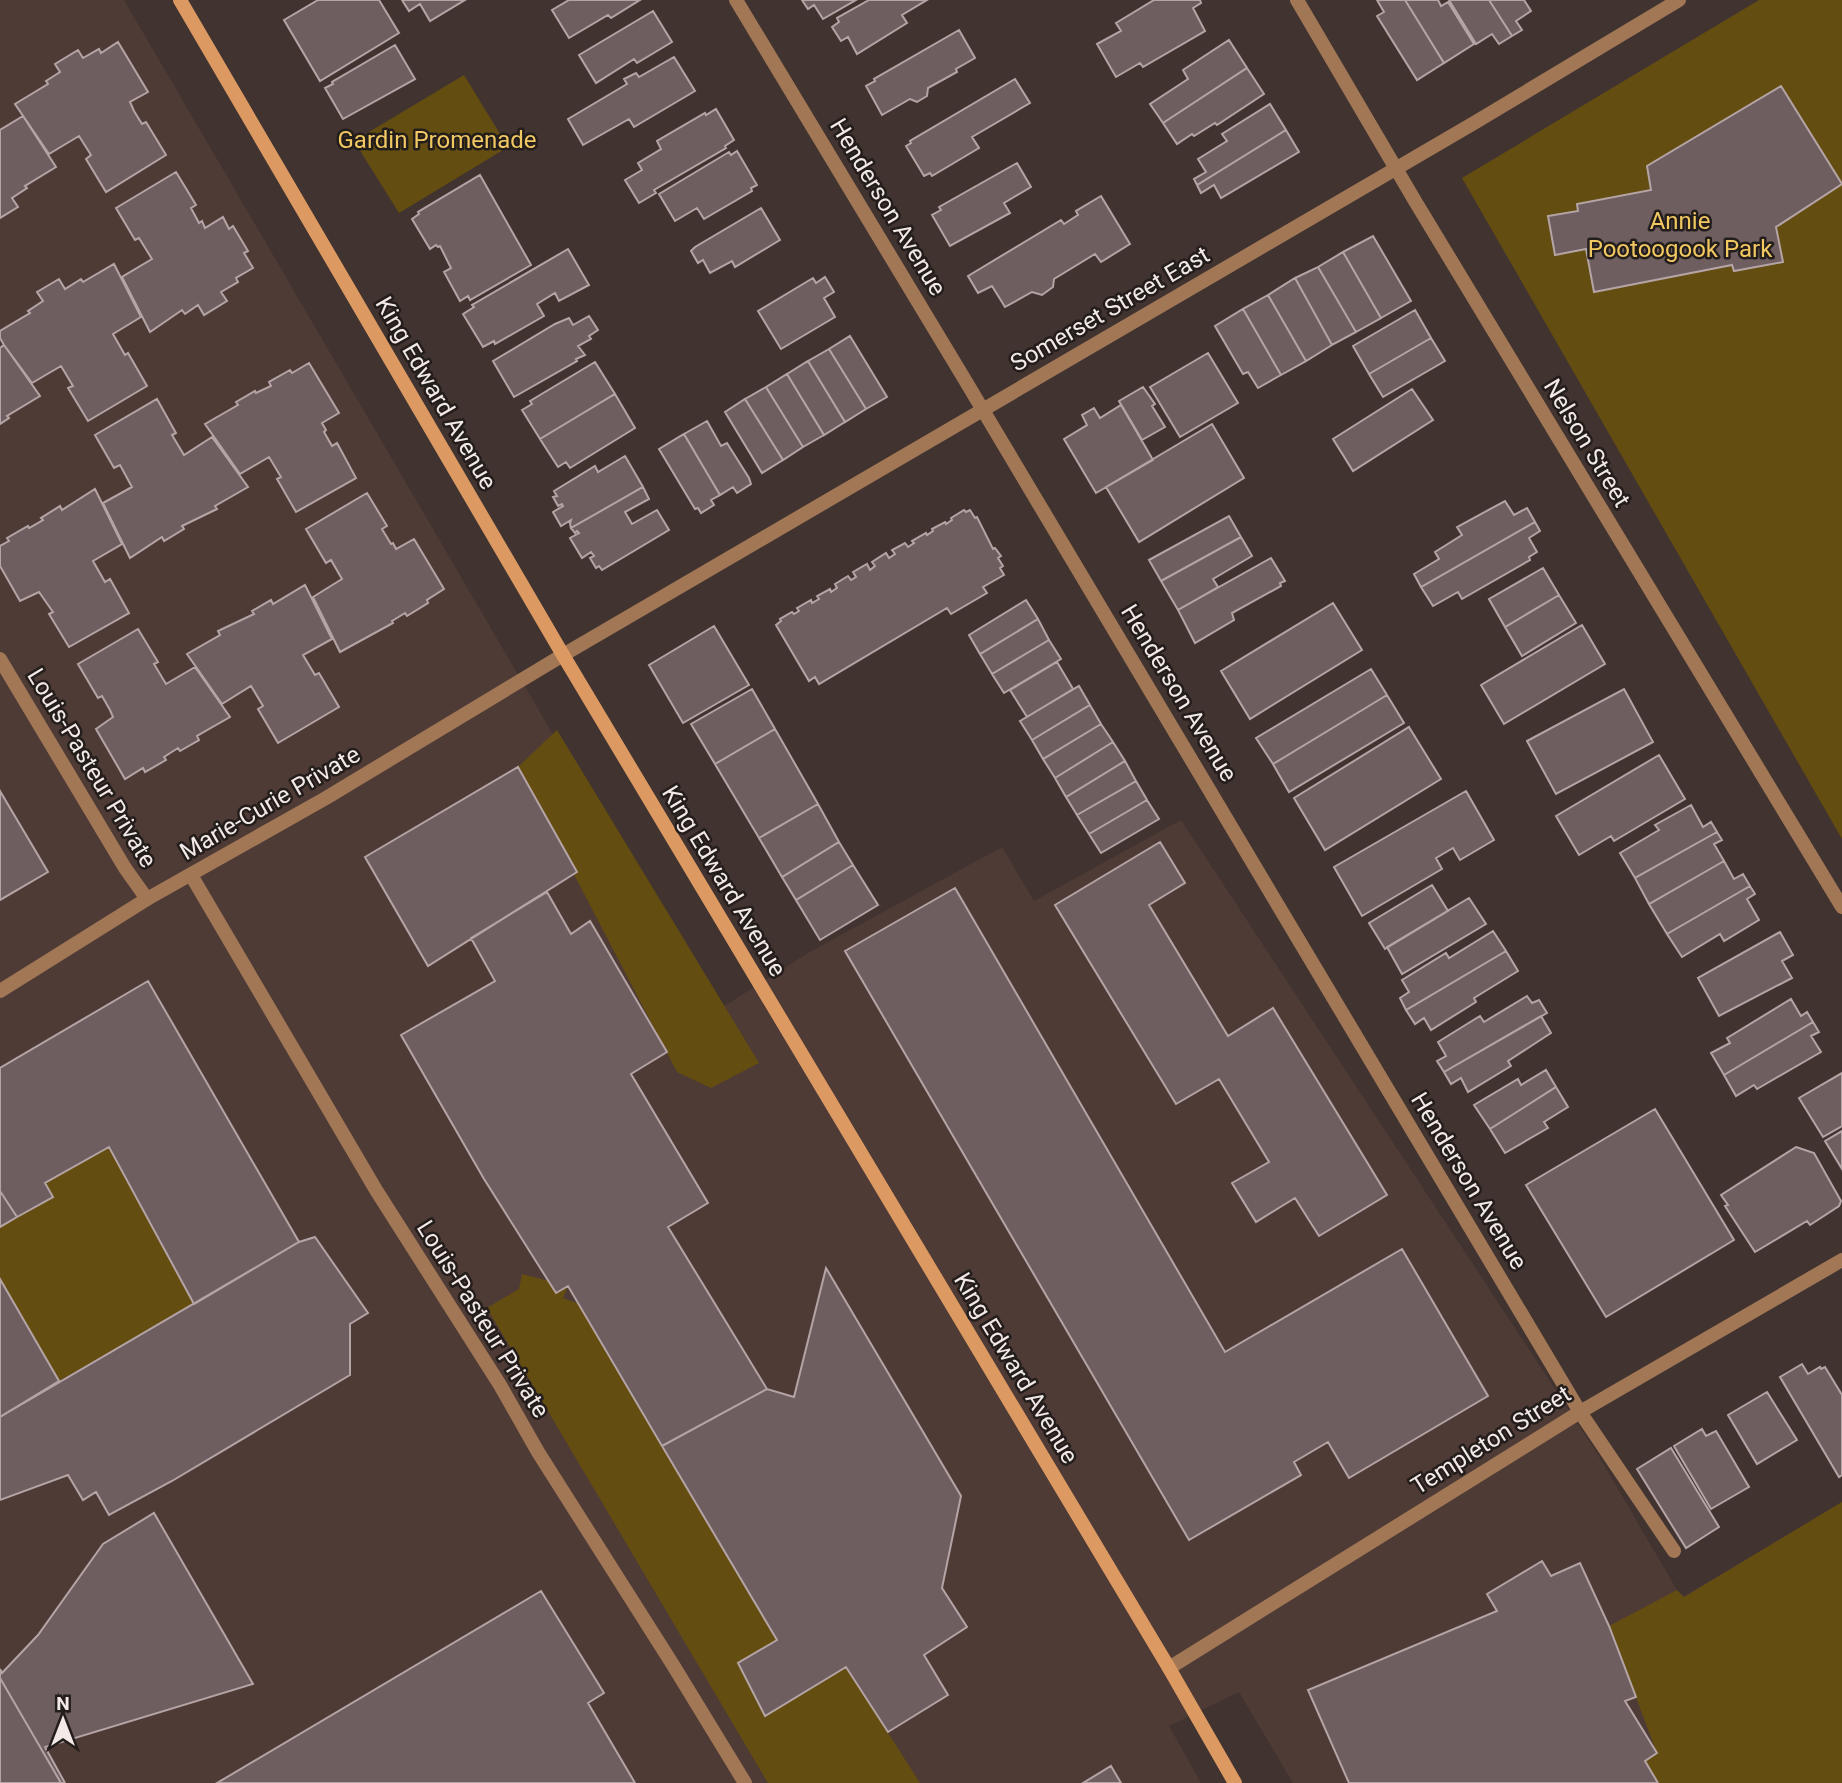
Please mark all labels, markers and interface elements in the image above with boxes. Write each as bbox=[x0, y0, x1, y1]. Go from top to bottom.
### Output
street label: Henderson Avenue bbox=[824, 114, 952, 300]
park label: Gardin Promenade bbox=[338, 126, 536, 154]
park label: Annie Pootoogook Park bbox=[1588, 207, 1773, 263]
street label: Somerset Street East bbox=[1006, 241, 1215, 377]
street label: King Edward Avenue bbox=[370, 292, 502, 494]
street label: Nelson Street bbox=[1538, 374, 1636, 512]
street label: Henderson Avenue bbox=[1115, 600, 1243, 786]
street label: Louis-Pasteur Private bbox=[21, 663, 163, 873]
street label: Marie-Curie Private bbox=[175, 740, 365, 866]
street label: King Edward Avenue bbox=[656, 781, 792, 981]
street label: Henderson Avenue bbox=[1405, 1088, 1533, 1274]
street label: Louis-Pasteur Private bbox=[411, 1215, 555, 1423]
street label: King Edward Avenue bbox=[948, 1268, 1084, 1468]
street label: Templeton Street bbox=[1406, 1380, 1576, 1500]
north arrow bbox=[28, 1685, 98, 1755]
text: N bbox=[56, 1692, 70, 1715]

